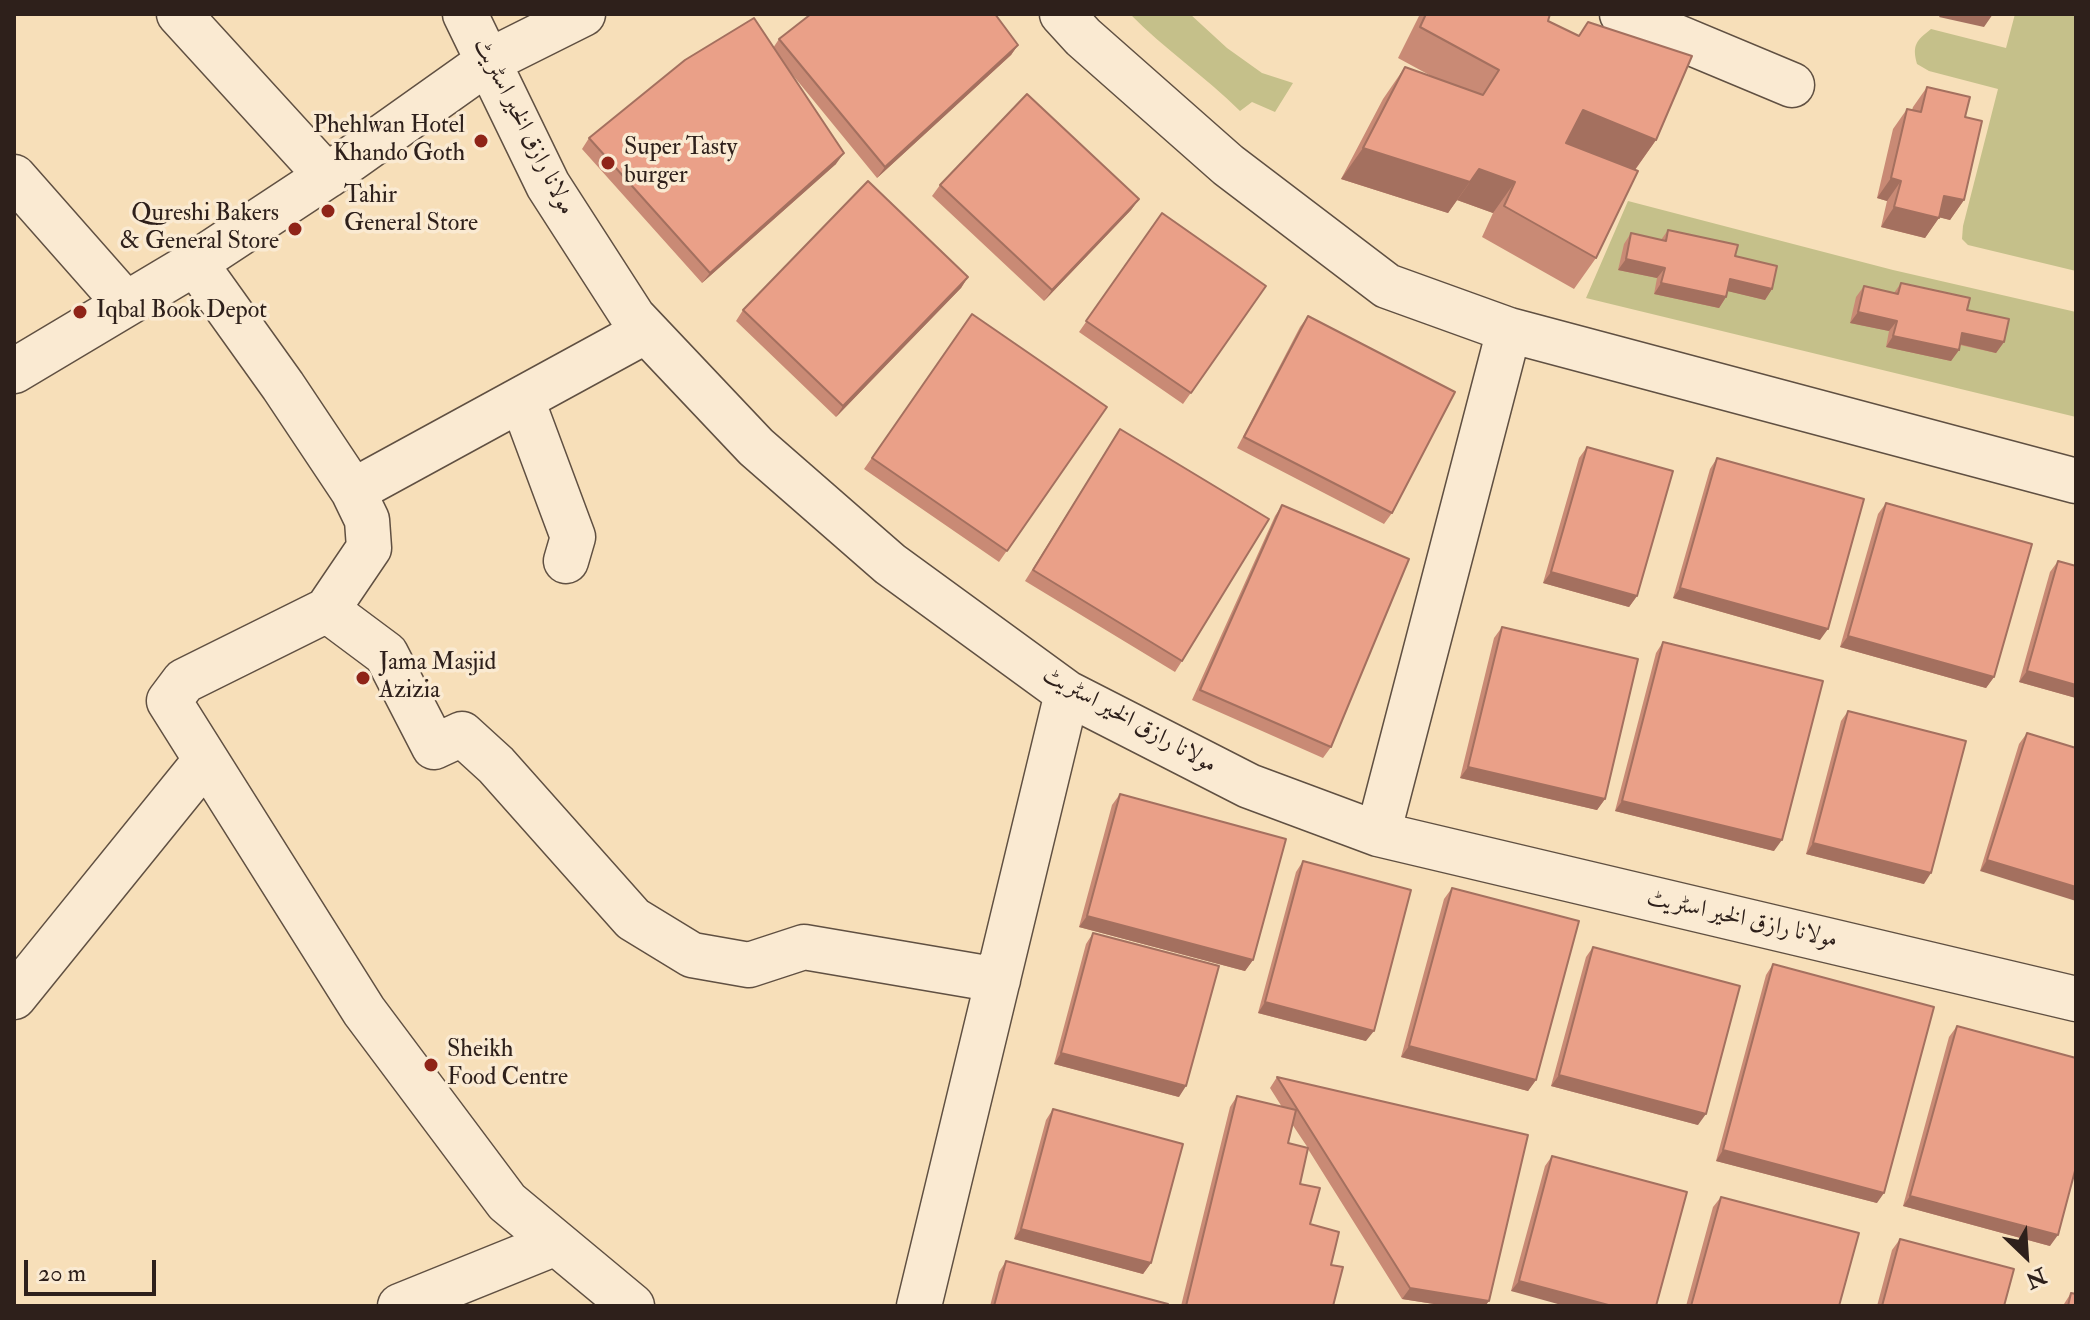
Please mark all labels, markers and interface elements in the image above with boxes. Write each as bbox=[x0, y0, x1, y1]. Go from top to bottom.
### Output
street label: مولانا رازق الخیر اسٹریٹ bbox=[466, 34, 580, 220]
place label: Phehlwan Hotel Khando Goth bbox=[313, 113, 465, 169]
marker: Phehlwan Hotel Khando Goth bbox=[472, 132, 490, 150]
place label: Super Tasty burger bbox=[624, 135, 737, 191]
marker: Super Tasty burger bbox=[599, 154, 617, 172]
place label: Tahir General Store bbox=[344, 183, 478, 239]
place label: Qureshi Bakers & General Store bbox=[120, 201, 279, 257]
marker: Tahir General Store bbox=[319, 202, 337, 220]
marker: Qureshi Bakers & General Store bbox=[286, 220, 304, 238]
place label: Iqbal Book Depot bbox=[96, 298, 267, 326]
marker: Iqbal Book Depot bbox=[71, 303, 89, 321]
place label: Jama Masjid Azizia bbox=[379, 650, 496, 706]
street label: مولانا رازق الخیر اسٹریٹ bbox=[1037, 661, 1221, 781]
marker: Jama Masjid Azizia bbox=[354, 669, 372, 687]
street label: مولانا رازق الخیر اسٹریٹ bbox=[1644, 884, 1840, 956]
place label: Sheikh Food Centre bbox=[447, 1037, 568, 1093]
marker: Sheikh Food Centre bbox=[422, 1056, 440, 1074]
north arrow bbox=[1986, 1216, 2066, 1296]
scale bar bbox=[28, 1244, 160, 1294]
text: 20 m bbox=[38, 1258, 86, 1289]
text: N bbox=[2021, 1261, 2051, 1295]

